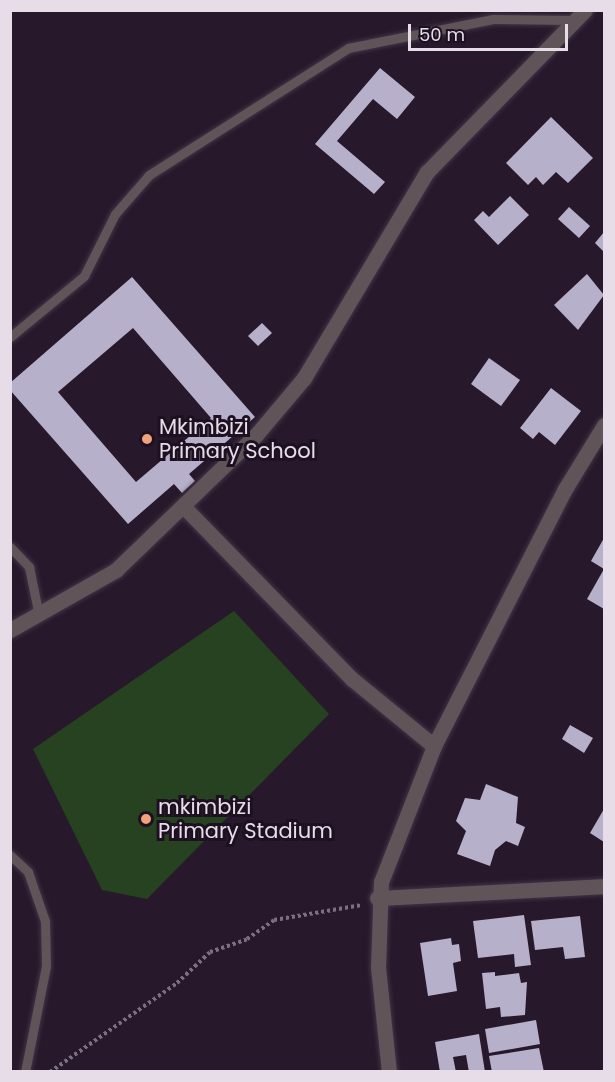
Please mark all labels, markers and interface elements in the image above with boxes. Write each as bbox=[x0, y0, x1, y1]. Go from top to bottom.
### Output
scale bar bbox=[411, 12, 572, 50]
text: 50 m bbox=[419, 22, 465, 47]
place label: Mkimbizi Primary School bbox=[159, 414, 316, 464]
marker: Mkimbizi Primary School bbox=[140, 432, 154, 446]
place label: mkimbizi Primary Stadium bbox=[158, 794, 333, 844]
marker: mkimbizi Primary Stadium bbox=[139, 812, 153, 826]

